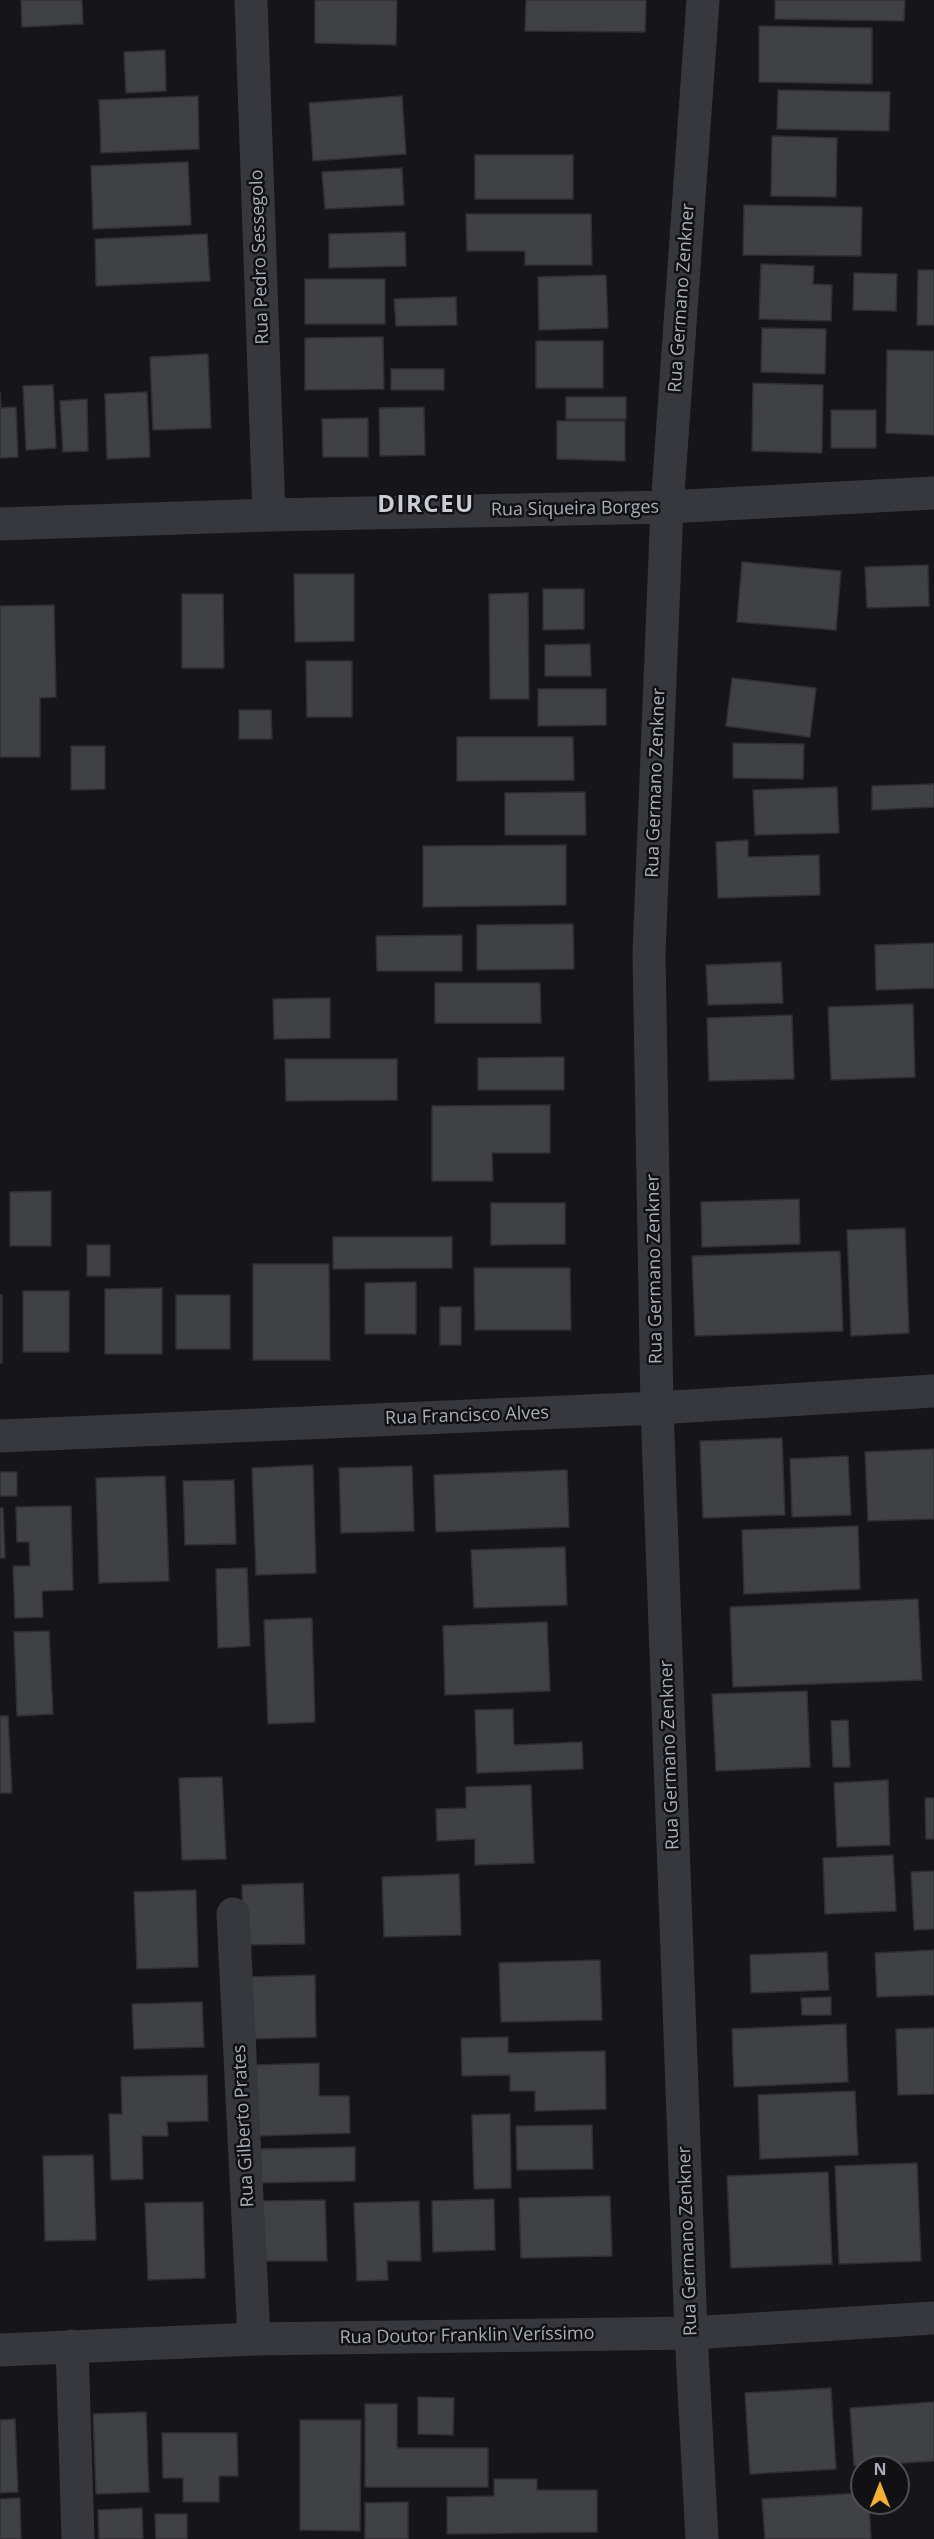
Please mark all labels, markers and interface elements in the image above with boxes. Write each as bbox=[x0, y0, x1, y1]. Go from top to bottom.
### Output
street label: Rua Pedro Sessegolo bbox=[246, 169, 274, 345]
street label: Rua Germano Zenkner bbox=[665, 202, 699, 394]
district label: DIRCEU bbox=[377, 491, 475, 519]
street label: Rua Siqueira Borges bbox=[491, 497, 659, 521]
street label: Rua Germano Zenkner bbox=[642, 688, 670, 878]
street label: Rua Germano Zenkner bbox=[643, 1174, 667, 1364]
street label: Rua Francisco Alves bbox=[385, 1402, 549, 1430]
street label: Rua Germano Zenkner bbox=[656, 1660, 684, 1850]
street label: Rua Gilberto Prates bbox=[229, 2044, 259, 2208]
street label: Rua Germano Zenkner bbox=[674, 2146, 702, 2336]
street label: Rua Doutor Franklin Veríssimo bbox=[339, 2323, 595, 2349]
north arrow bbox=[850, 2455, 910, 2515]
text: N bbox=[873, 2458, 887, 2480]

